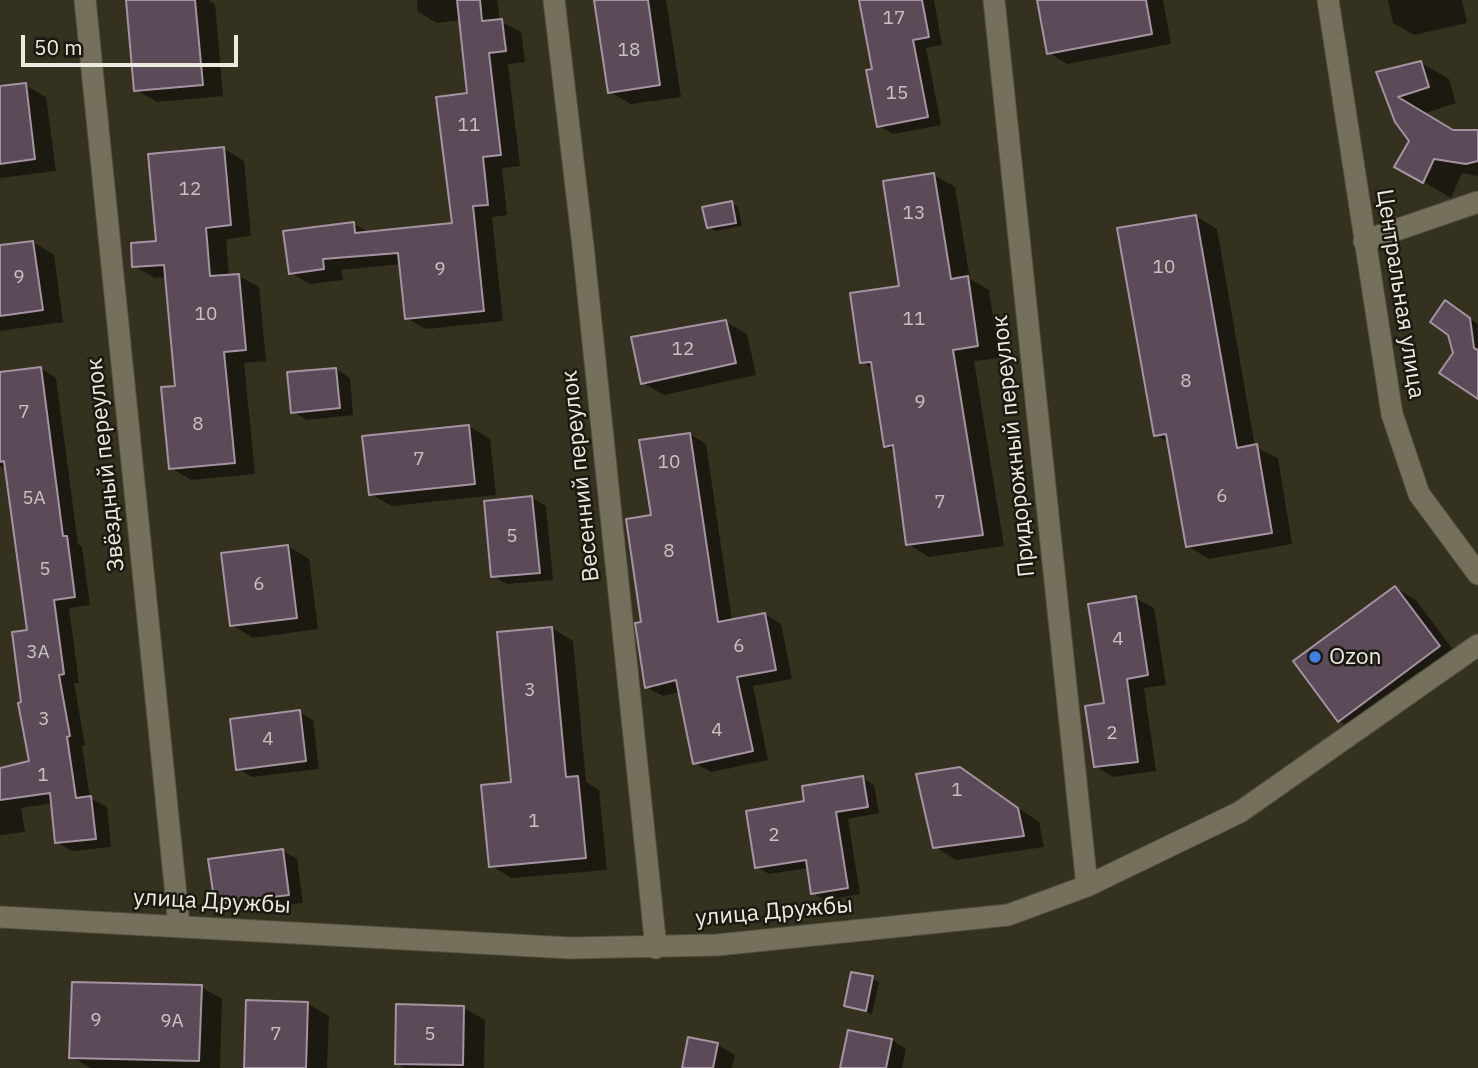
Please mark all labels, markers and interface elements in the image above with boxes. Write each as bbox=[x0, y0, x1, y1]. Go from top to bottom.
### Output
house number: 17 bbox=[883, 8, 905, 30]
scale bar bbox=[24, 21, 242, 65]
text: 50 m bbox=[34, 33, 83, 61]
house number: 18 bbox=[618, 40, 640, 62]
house number: 15 bbox=[886, 83, 908, 105]
house number: 11 bbox=[458, 115, 480, 137]
house number: 12 bbox=[179, 179, 201, 201]
street label: Центральная улица bbox=[1370, 187, 1430, 401]
house number: 13 bbox=[903, 203, 925, 225]
house number: 10 bbox=[1153, 257, 1175, 279]
house number: 9 bbox=[434, 259, 446, 281]
house number: 9 bbox=[13, 267, 25, 289]
house number: 10 bbox=[195, 304, 217, 326]
house number: 11 bbox=[903, 309, 925, 331]
street label: Придорожный переулок bbox=[987, 314, 1041, 578]
house number: 12 bbox=[672, 339, 694, 361]
street label: Звёздный переулок bbox=[81, 357, 131, 573]
street label: Весенний переулок bbox=[556, 369, 606, 583]
house number: 8 bbox=[1180, 371, 1192, 393]
house number: 9 bbox=[914, 392, 926, 414]
house number: 7 bbox=[18, 402, 30, 424]
house number: 8 bbox=[192, 414, 204, 436]
house number: 7 bbox=[413, 449, 425, 471]
house number: 10 bbox=[658, 452, 680, 474]
house number: 6 bbox=[1216, 486, 1228, 508]
house number: 5А bbox=[22, 488, 46, 510]
house number: 7 bbox=[934, 492, 946, 514]
house number: 5 bbox=[506, 526, 518, 548]
house number: 8 bbox=[663, 541, 675, 563]
house number: 5 bbox=[39, 559, 51, 581]
house number: 6 bbox=[253, 574, 265, 596]
house number: 4 bbox=[1112, 629, 1124, 651]
house number: 6 bbox=[733, 636, 745, 658]
house number: 3А bbox=[26, 642, 50, 664]
place label: Ozon bbox=[1329, 643, 1382, 671]
marker: Ozon bbox=[1307, 649, 1323, 665]
house number: 3 bbox=[524, 680, 536, 702]
house number: 3 bbox=[38, 709, 50, 731]
house number: 4 bbox=[711, 720, 723, 742]
house number: 2 bbox=[1106, 723, 1118, 745]
house number: 4 bbox=[262, 729, 274, 751]
house number: 1 bbox=[37, 765, 49, 787]
house number: 1 bbox=[951, 780, 963, 802]
house number: 1 bbox=[528, 811, 540, 833]
house number: 2 bbox=[768, 825, 780, 847]
street label: улица Дружбы bbox=[132, 884, 292, 920]
street label: улица Дружбы bbox=[694, 891, 854, 933]
house number: 9 bbox=[90, 1010, 102, 1032]
house number: 9А bbox=[160, 1011, 184, 1033]
house number: 7 bbox=[270, 1024, 282, 1046]
house number: 5 bbox=[424, 1024, 436, 1046]

